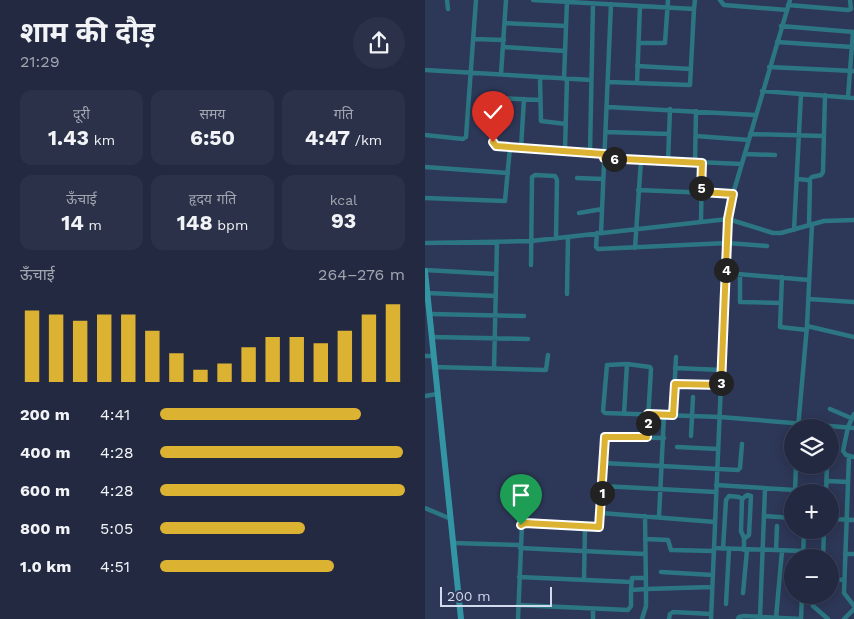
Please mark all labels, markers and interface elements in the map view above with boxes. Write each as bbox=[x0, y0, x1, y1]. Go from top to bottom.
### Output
text: शाम की दौड़ bbox=[20, 16, 155, 49]
button: share bbox=[353, 17, 405, 69]
text: 21:29 bbox=[20, 52, 60, 71]
pin bbox=[472, 91, 514, 142]
icon: check bbox=[479, 98, 507, 126]
text: दूरी bbox=[73, 106, 90, 122]
text: समय bbox=[200, 106, 225, 122]
text: गति bbox=[334, 106, 353, 122]
text: 1.43 bbox=[48, 125, 89, 150]
text: 6:50 bbox=[190, 125, 235, 150]
text: 4:47 bbox=[305, 125, 350, 150]
text: km bbox=[89, 132, 115, 148]
text: /km bbox=[350, 132, 382, 148]
pin: 6 bbox=[601, 146, 627, 172]
text: 6 bbox=[610, 151, 619, 167]
pin: 5 bbox=[689, 176, 713, 200]
text: 5 bbox=[697, 180, 706, 196]
text: ऊँचाई bbox=[66, 191, 97, 207]
text: हृदय गति bbox=[189, 191, 236, 207]
text: kcal bbox=[330, 192, 357, 208]
text: 93 bbox=[331, 208, 356, 233]
text: 14 bbox=[61, 210, 84, 235]
text: 148 bbox=[177, 210, 213, 235]
text: m bbox=[84, 217, 102, 233]
text: bpm bbox=[213, 217, 248, 233]
pin: 4 bbox=[713, 258, 739, 282]
text: 4 bbox=[722, 262, 731, 278]
text: ऊँचाई bbox=[20, 265, 55, 284]
text: 264–276 m bbox=[318, 265, 405, 284]
pin: 3 bbox=[709, 370, 733, 396]
text: 3 bbox=[717, 375, 726, 391]
text: 200 m bbox=[20, 405, 70, 424]
text: 4:41 bbox=[100, 405, 130, 424]
pin: 2 bbox=[635, 410, 661, 436]
text: 2 bbox=[644, 415, 653, 431]
map controls bbox=[784, 419, 839, 604]
button: layers bbox=[784, 419, 839, 474]
text: 400 m bbox=[20, 443, 71, 462]
text: 4:28 bbox=[100, 443, 134, 462]
pin bbox=[500, 474, 542, 525]
pin: 1 bbox=[589, 480, 615, 506]
text: 600 m bbox=[20, 481, 70, 500]
text: 4:28 bbox=[100, 481, 134, 500]
icon: arrive bbox=[507, 481, 535, 509]
button: + bbox=[784, 484, 839, 539]
text: 1 bbox=[599, 485, 606, 501]
text: 800 m bbox=[20, 519, 70, 538]
text: 5:05 bbox=[100, 519, 133, 538]
button: − bbox=[784, 549, 839, 604]
text: 1.0 km bbox=[20, 557, 71, 576]
text: 4:51 bbox=[100, 557, 130, 576]
scale bar bbox=[440, 584, 553, 607]
text: 200 m bbox=[447, 588, 491, 604]

